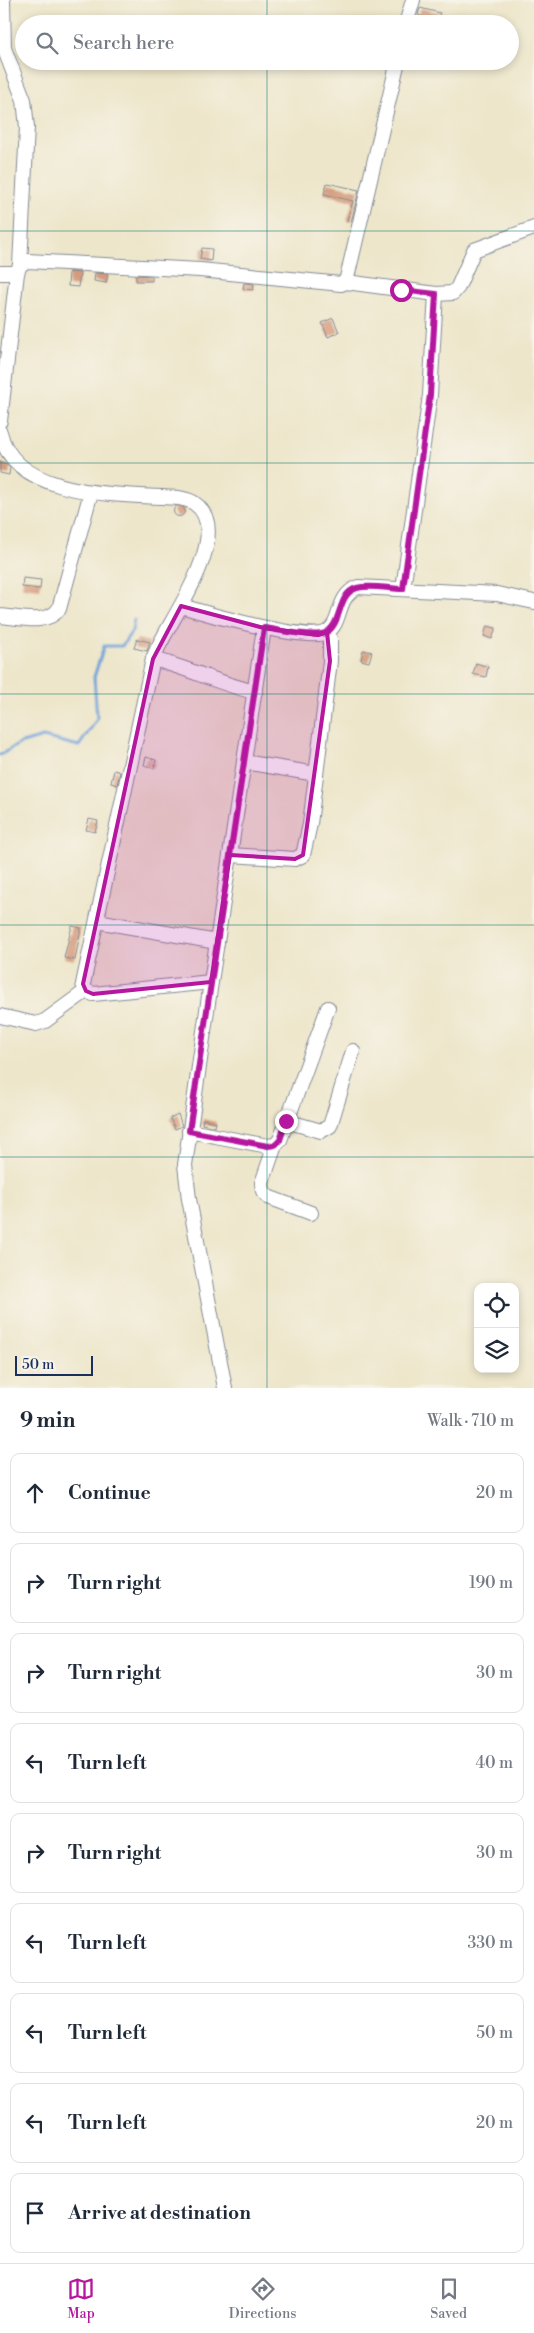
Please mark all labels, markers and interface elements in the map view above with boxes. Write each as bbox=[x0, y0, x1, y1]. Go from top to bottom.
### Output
search box bbox=[15, 15, 519, 70]
icon: search bbox=[33, 29, 61, 57]
text: Search here bbox=[73, 31, 174, 55]
route start bbox=[390, 279, 413, 302]
route end bbox=[275, 1110, 298, 1133]
map controls bbox=[474, 1283, 519, 1373]
button: locate bbox=[474, 1283, 519, 1328]
button: layers bbox=[474, 1328, 519, 1373]
scale bar bbox=[15, 1353, 92, 1376]
text: 50 m bbox=[22, 1356, 54, 1374]
text: 9 min bbox=[20, 1408, 75, 1434]
text: Walk · 710 m bbox=[427, 1411, 514, 1431]
icon: ahead bbox=[21, 1479, 49, 1507]
text: Continue bbox=[68, 1481, 151, 1505]
text: 20 m bbox=[476, 1483, 513, 1503]
icon: right bbox=[21, 1569, 49, 1597]
text: Turn right bbox=[68, 1571, 161, 1595]
text: 190 m bbox=[469, 1573, 513, 1593]
icon: right bbox=[21, 1659, 49, 1687]
text: Turn right bbox=[68, 1661, 161, 1685]
text: 30 m bbox=[476, 1663, 513, 1683]
icon: left bbox=[21, 1749, 49, 1777]
text: Turn left bbox=[68, 1751, 147, 1775]
text: 40 m bbox=[476, 1753, 513, 1773]
icon: right bbox=[21, 1839, 49, 1867]
text: Turn right bbox=[68, 1841, 161, 1865]
text: 30 m bbox=[476, 1843, 513, 1863]
icon: left bbox=[21, 1929, 49, 1957]
text: Turn left bbox=[68, 1931, 147, 1955]
text: 330 m bbox=[467, 1933, 513, 1953]
icon: left bbox=[21, 2019, 49, 2047]
text: Turn left bbox=[68, 2021, 147, 2045]
text: 50 m bbox=[476, 2023, 513, 2043]
icon: left bbox=[21, 2109, 49, 2137]
text: Turn left bbox=[68, 2111, 147, 2135]
text: 20 m bbox=[476, 2113, 513, 2133]
icon: arrive bbox=[21, 2199, 49, 2227]
text: Arrive at destination bbox=[68, 2201, 251, 2225]
tab: Map bbox=[67, 2275, 95, 2323]
tab: Directions bbox=[229, 2275, 296, 2323]
tab: Saved bbox=[430, 2275, 467, 2323]

